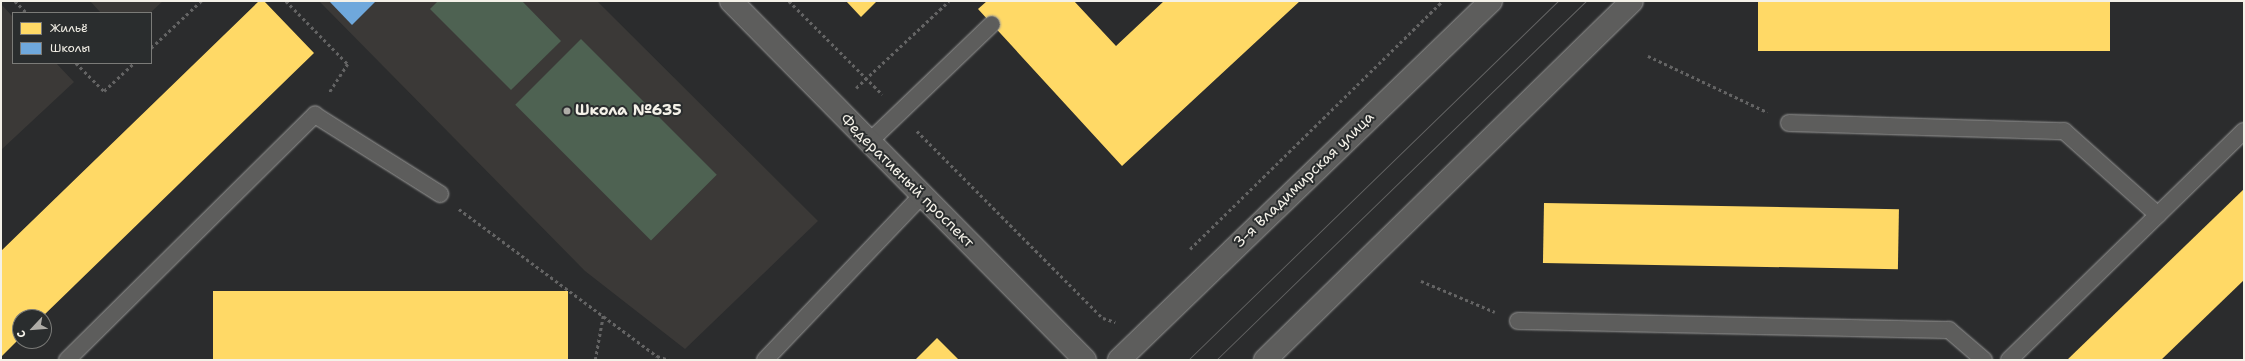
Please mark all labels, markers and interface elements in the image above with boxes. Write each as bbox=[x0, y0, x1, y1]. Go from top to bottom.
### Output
legend bbox=[12, 12, 152, 64]
text: Жильё bbox=[50, 20, 88, 36]
text: Школы bbox=[50, 40, 90, 56]
place label: Школа №635 bbox=[575, 102, 682, 120]
marker: Школа №635 bbox=[562, 106, 572, 116]
street label: 3-я Владимирская улица bbox=[1230, 108, 1378, 252]
street label: Федеративный проспект bbox=[836, 110, 978, 252]
north arrow bbox=[12, 309, 52, 349]
text: С bbox=[13, 328, 30, 340]

